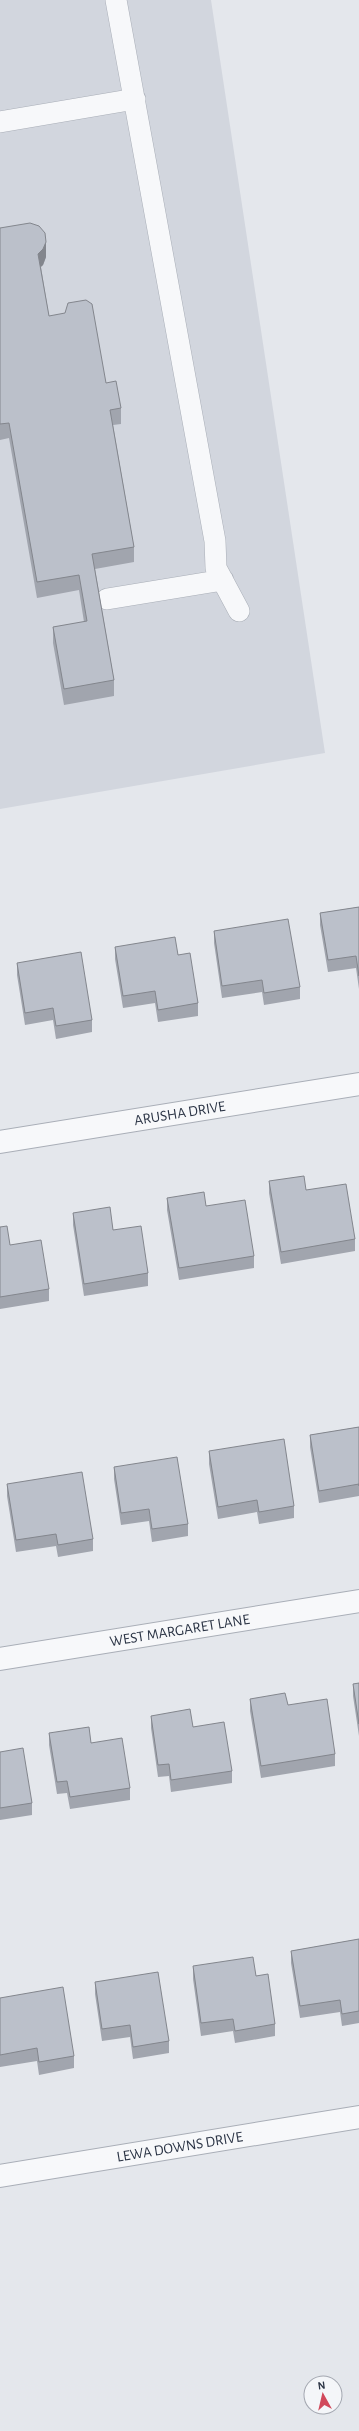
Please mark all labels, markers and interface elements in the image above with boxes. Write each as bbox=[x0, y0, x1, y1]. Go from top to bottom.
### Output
street label: ARUSHA DRIVE bbox=[133, 1099, 226, 1128]
street label: WEST MARGARET LANE bbox=[109, 1612, 251, 1649]
street label: LEWA DOWNS DRIVE bbox=[116, 2129, 244, 2165]
north arrow bbox=[303, 2375, 343, 2415]
text: N bbox=[317, 2380, 326, 2392]

